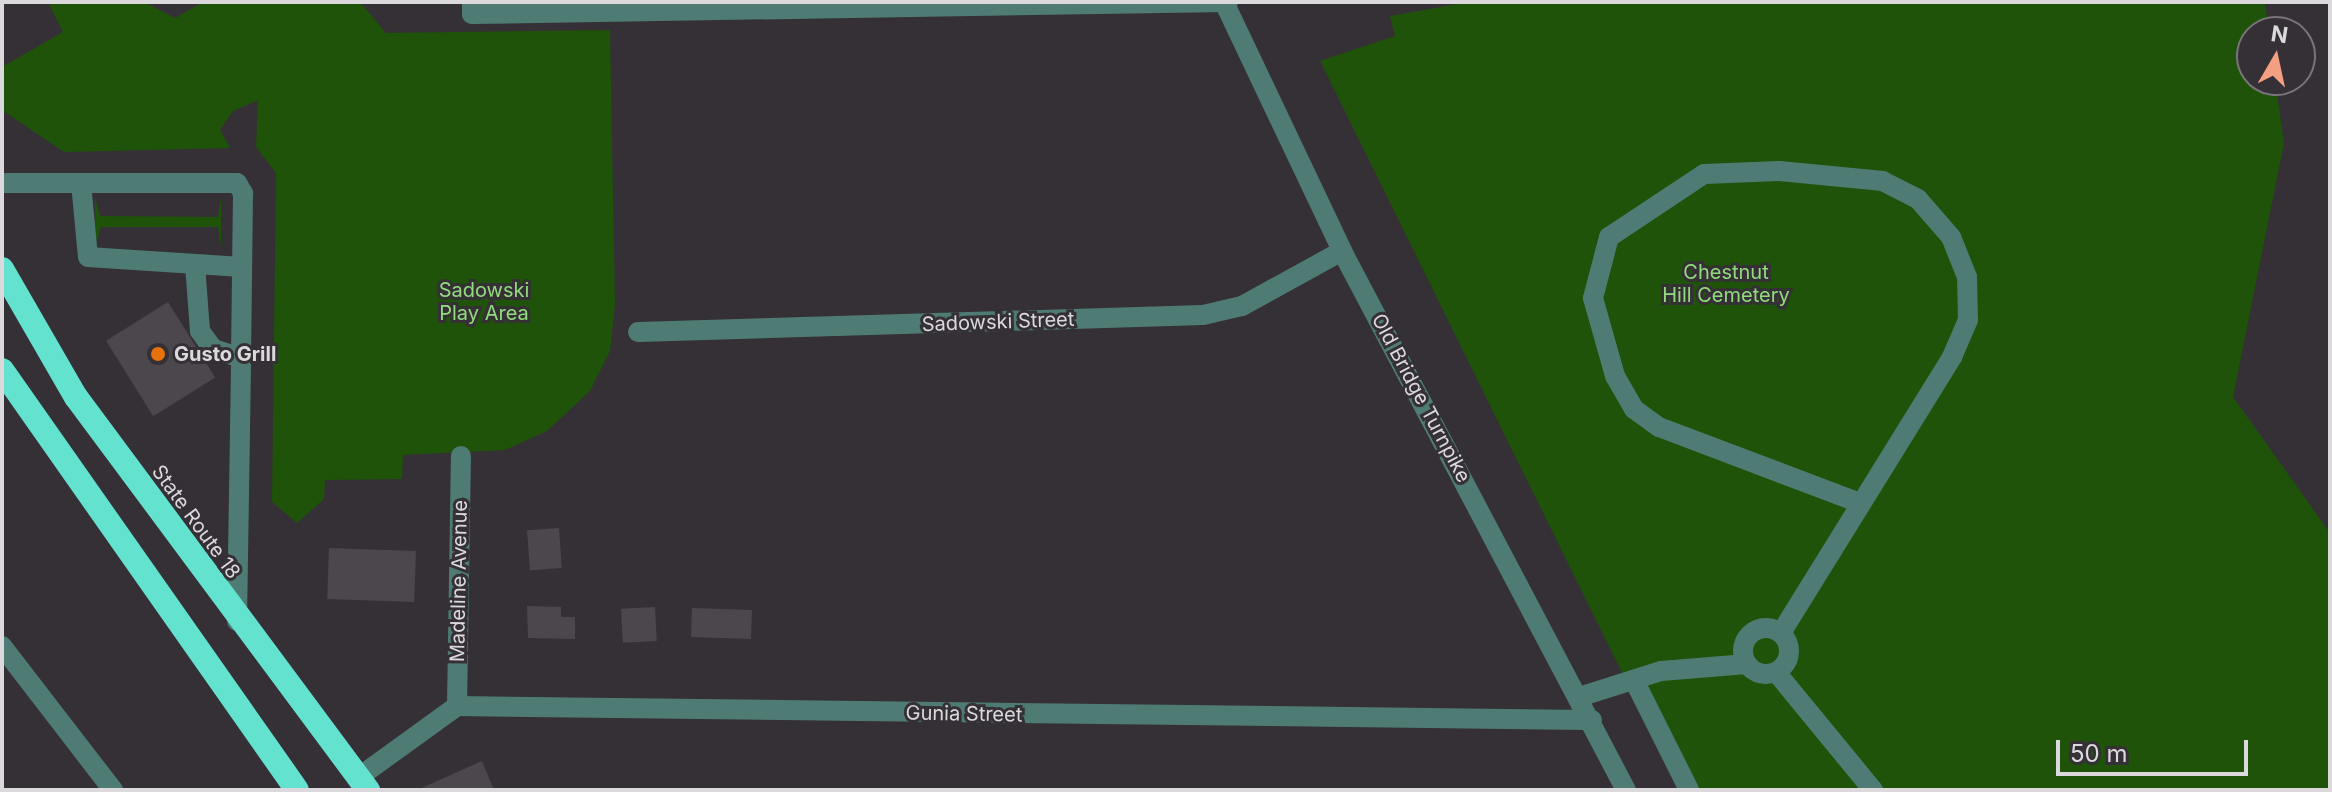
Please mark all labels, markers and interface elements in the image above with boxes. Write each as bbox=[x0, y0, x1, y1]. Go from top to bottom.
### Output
north arrow bbox=[2236, 16, 2316, 96]
text: N bbox=[2269, 20, 2290, 48]
park label: Chestnut Hill Cemetery bbox=[1662, 260, 1790, 307]
park label: Sadowski Play Area bbox=[439, 278, 529, 325]
street label: Sadowski Street bbox=[921, 307, 1075, 337]
street label: Old Bridge Turnpike bbox=[1366, 309, 1476, 487]
place label: Gusto Grill bbox=[174, 342, 276, 366]
marker: Gusto Grill bbox=[149, 345, 167, 363]
street label: State Route 18 bbox=[147, 460, 245, 584]
street label: Madeline Avenue bbox=[446, 500, 472, 662]
street label: Gunia Street bbox=[905, 701, 1023, 727]
scale bar bbox=[2060, 724, 2252, 774]
text: 50 m bbox=[2070, 739, 2128, 768]

